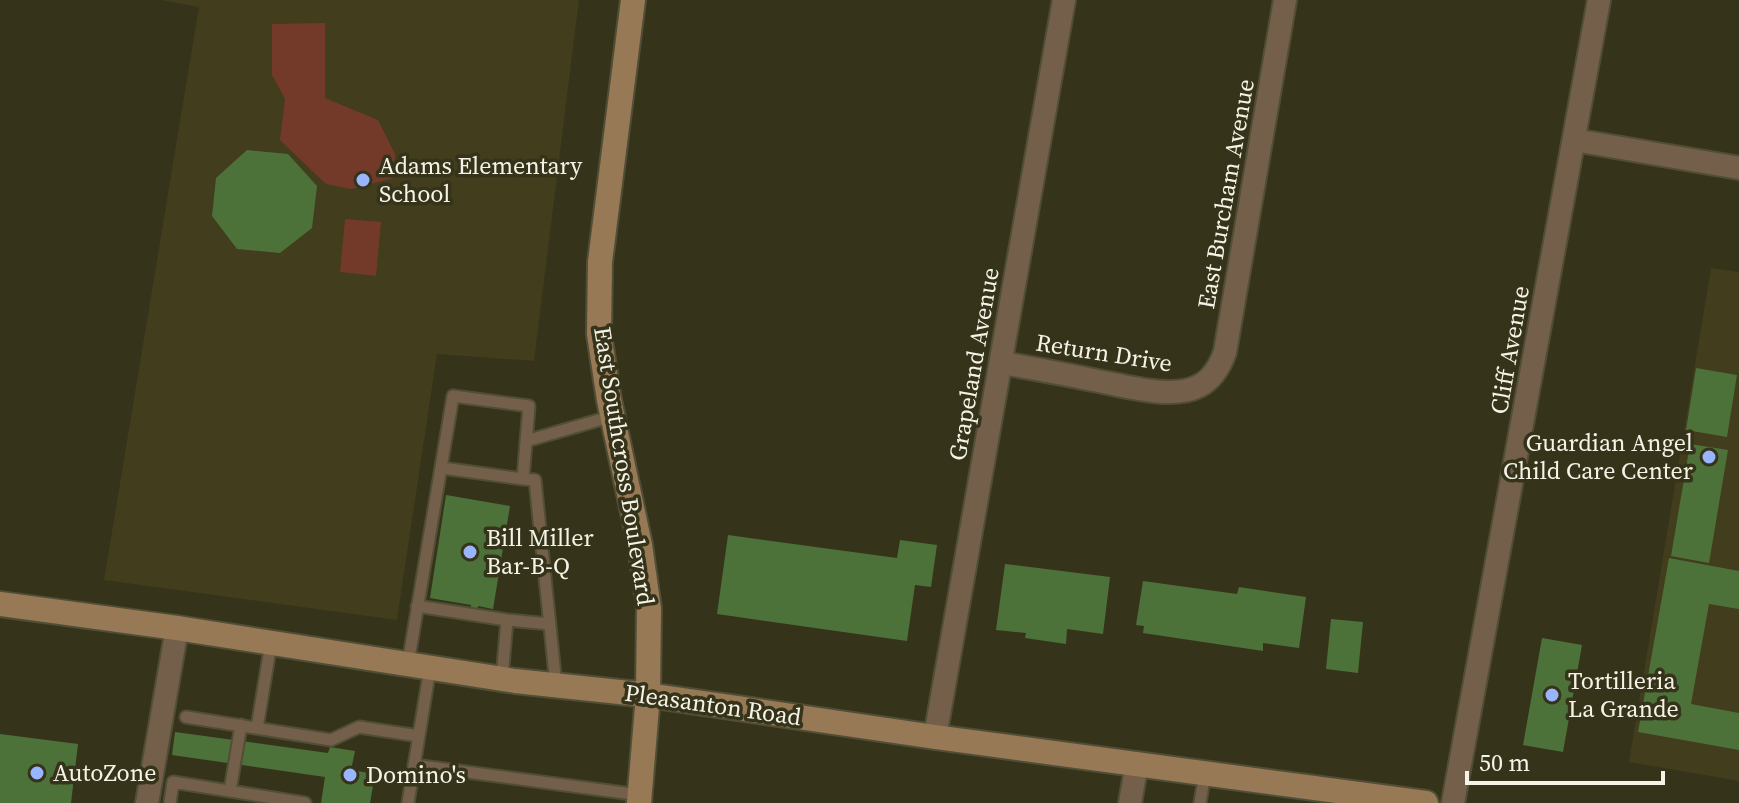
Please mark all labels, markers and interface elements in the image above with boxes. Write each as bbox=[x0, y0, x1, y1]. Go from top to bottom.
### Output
street label: East Burcham Avenue bbox=[1189, 76, 1262, 312]
place label: Adams Elementary School bbox=[379, 149, 583, 210]
marker: Adams Elementary School bbox=[354, 171, 372, 189]
street label: Grapeland Avenue bbox=[940, 265, 1007, 463]
street label: Cliff Avenue bbox=[1482, 283, 1537, 417]
street label: East Southcross Boulevard bbox=[586, 324, 663, 608]
street label: Return Drive bbox=[1034, 325, 1175, 380]
place label: Guardian Angel Child Care Center bbox=[1503, 426, 1693, 487]
marker: Guardian Angel Child Care Center bbox=[1700, 448, 1718, 466]
place label: Bill Miller Bar-B-Q bbox=[486, 521, 594, 582]
marker: Bill Miller Bar-B-Q bbox=[461, 543, 479, 561]
place label: Tortilleria La Grande bbox=[1568, 664, 1679, 725]
street label: Pleasanton Road bbox=[623, 676, 804, 733]
marker: Tortilleria La Grande bbox=[1543, 686, 1561, 704]
scale bar bbox=[1467, 735, 1663, 785]
text: 50 m bbox=[1479, 746, 1530, 779]
place label: AutoZone bbox=[53, 756, 157, 789]
place label: Domino's bbox=[366, 758, 466, 791]
marker: AutoZone bbox=[28, 764, 46, 782]
marker: Domino's bbox=[341, 766, 359, 784]

